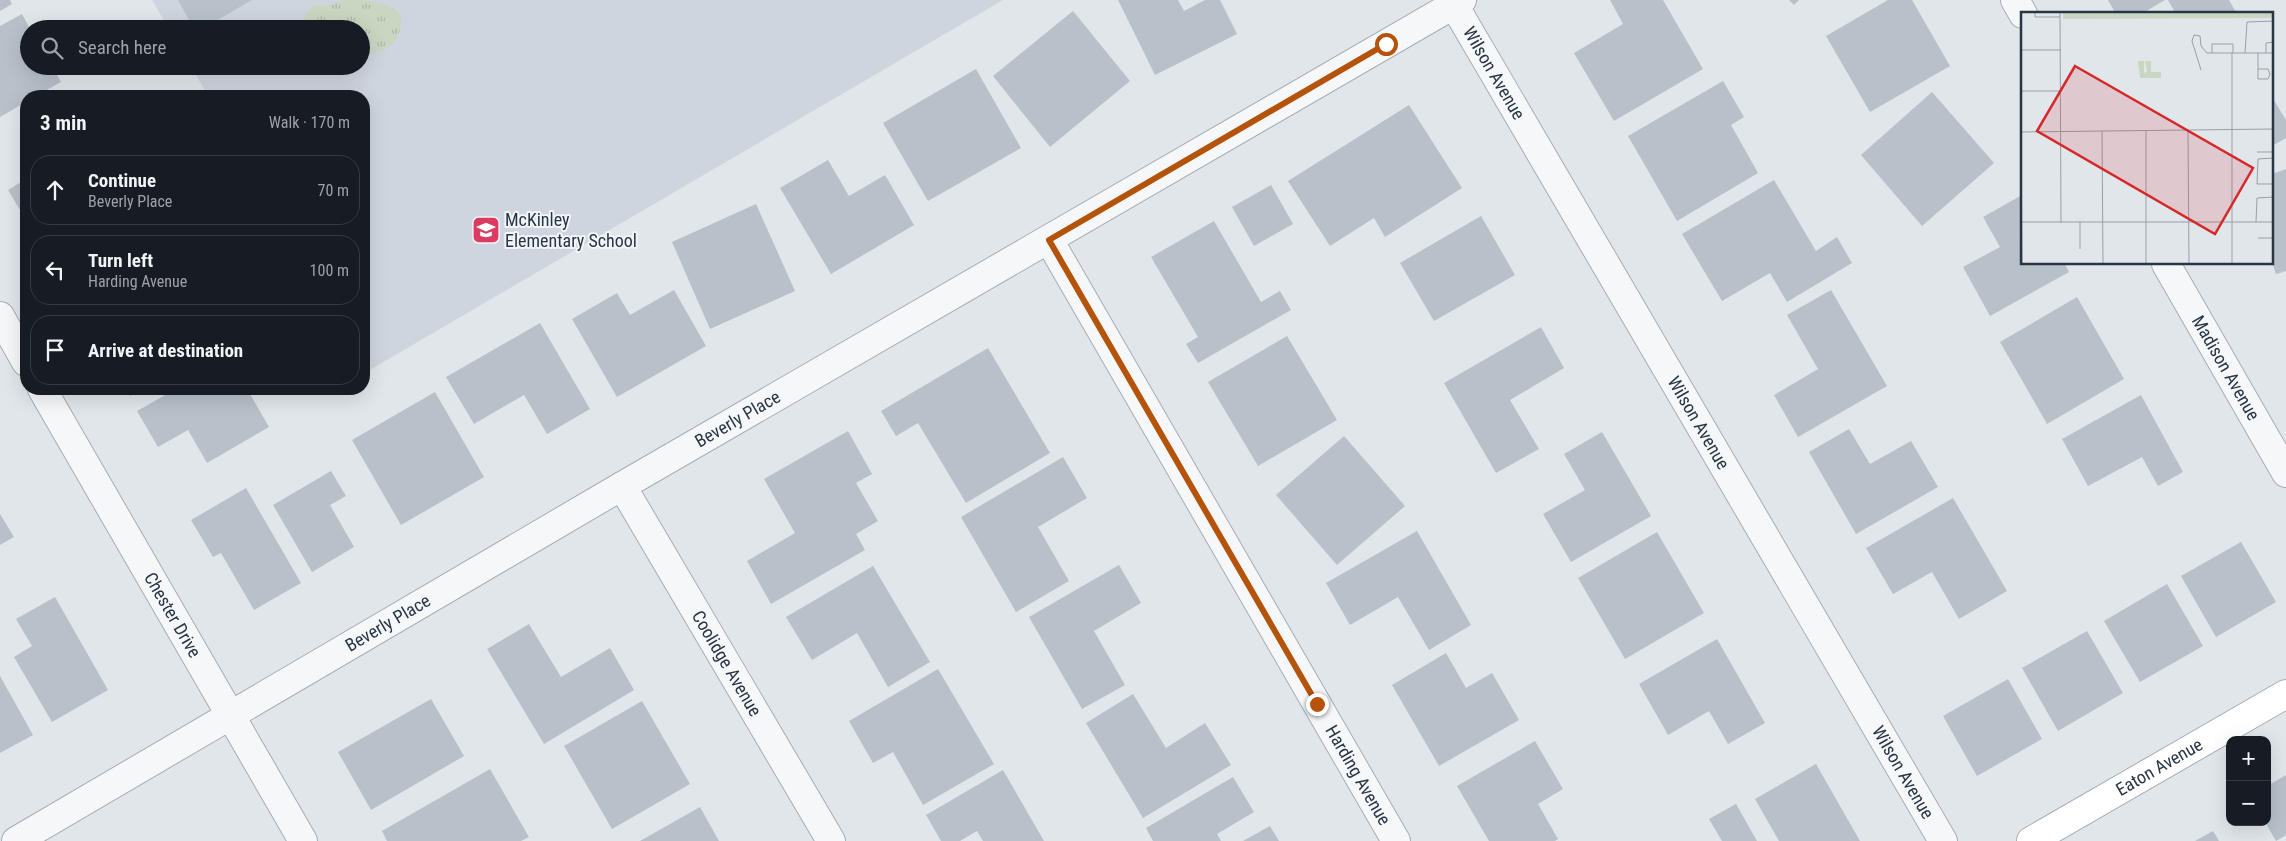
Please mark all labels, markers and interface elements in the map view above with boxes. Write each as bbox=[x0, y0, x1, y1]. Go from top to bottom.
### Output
inset map bbox=[2021, 12, 2274, 265]
search box bbox=[20, 20, 370, 75]
street label: Wilson Avenue bbox=[1459, 23, 1530, 123]
route start bbox=[1375, 33, 1398, 56]
icon: search bbox=[38, 34, 66, 62]
text: Search here bbox=[78, 36, 166, 59]
text: 3 min bbox=[40, 111, 87, 135]
text: Walk · 170 m bbox=[269, 113, 350, 132]
text: Continue bbox=[88, 169, 156, 192]
icon: ahead bbox=[41, 176, 69, 204]
text: 70 m bbox=[317, 181, 349, 200]
text: Beverly Place bbox=[88, 192, 172, 211]
place label: McKinley Elementary School bbox=[505, 209, 637, 251]
school or university icon: McKinley Elementary School bbox=[471, 215, 501, 245]
text: Turn left bbox=[88, 249, 153, 272]
icon: left bbox=[41, 256, 69, 284]
text: 100 m bbox=[310, 261, 349, 280]
text: Harding Avenue bbox=[88, 272, 187, 291]
street label: Madison Avenue bbox=[2188, 312, 2264, 424]
icon: arrive bbox=[41, 336, 69, 364]
text: Arrive at destination bbox=[88, 339, 243, 362]
street label: Wilson Avenue bbox=[1663, 372, 1734, 473]
street label: Beverly Place bbox=[691, 386, 784, 451]
street label: Chester Drive bbox=[140, 568, 206, 661]
street label: Beverly Place bbox=[341, 590, 434, 656]
street label: Coolidge Avenue bbox=[688, 607, 766, 720]
route end bbox=[1306, 693, 1329, 716]
street label: Harding Avenue bbox=[1321, 721, 1395, 829]
street label: Wilson Avenue bbox=[1868, 722, 1939, 822]
street label: Eaton Avenue bbox=[2112, 733, 2206, 800]
map controls bbox=[2226, 736, 2271, 826]
button: + bbox=[2226, 736, 2271, 781]
button: − bbox=[2226, 781, 2271, 826]

